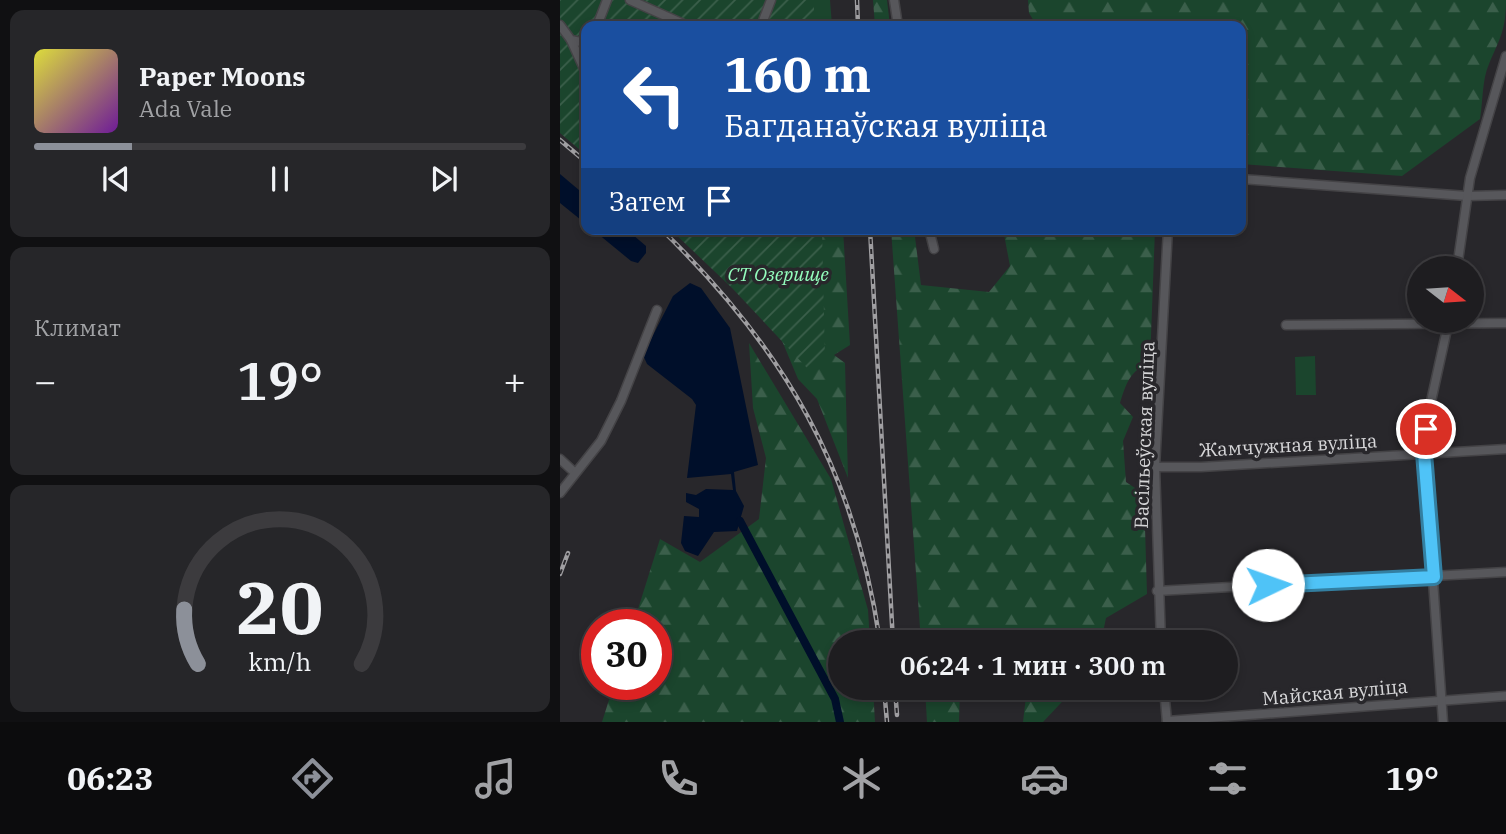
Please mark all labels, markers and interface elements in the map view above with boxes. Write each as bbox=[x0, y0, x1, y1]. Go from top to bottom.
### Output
text: 160 m bbox=[724, 42, 871, 105]
icon: left bbox=[609, 49, 700, 140]
text: Paper Moons bbox=[139, 59, 306, 93]
text: Ada Vale bbox=[139, 93, 232, 123]
text: Багданаўская вуліца bbox=[724, 104, 1048, 146]
icon: previous bbox=[97, 160, 135, 198]
icon: pause bbox=[261, 160, 299, 198]
icon: next bbox=[425, 160, 463, 198]
icon: arrive bbox=[700, 182, 738, 220]
text: Затем bbox=[609, 184, 686, 218]
north arrow bbox=[1407, 256, 1484, 332]
map controls bbox=[1407, 256, 1484, 333]
park label: СТ Озерище bbox=[727, 262, 829, 286]
text: Климат bbox=[34, 312, 121, 342]
street label: Васільеўская вуліца bbox=[1129, 341, 1159, 529]
text: 19° bbox=[237, 347, 323, 414]
text: − bbox=[34, 356, 57, 405]
text: + bbox=[503, 356, 526, 405]
pin bbox=[1396, 399, 1456, 459]
icon: arrive bbox=[1407, 410, 1445, 448]
street label: Жамчужная вуліца bbox=[1198, 428, 1378, 462]
position arrow bbox=[1231, 548, 1305, 622]
text: 20 bbox=[236, 560, 324, 655]
speed limit sign: 30 bbox=[581, 609, 672, 700]
text: km/h bbox=[248, 645, 312, 678]
text: 06:24 · 1 мин · 300 m bbox=[900, 648, 1166, 682]
street label: Майская вуліца bbox=[1261, 674, 1409, 710]
icon: directions bbox=[288, 754, 337, 803]
icon: music bbox=[471, 754, 520, 803]
icon: phone bbox=[654, 754, 703, 803]
icon: climate bbox=[837, 754, 886, 803]
icon: car bbox=[1020, 754, 1069, 803]
icon: filters bbox=[1203, 754, 1252, 803]
text: 06:23 bbox=[67, 757, 154, 799]
text: 19° bbox=[1386, 757, 1439, 799]

